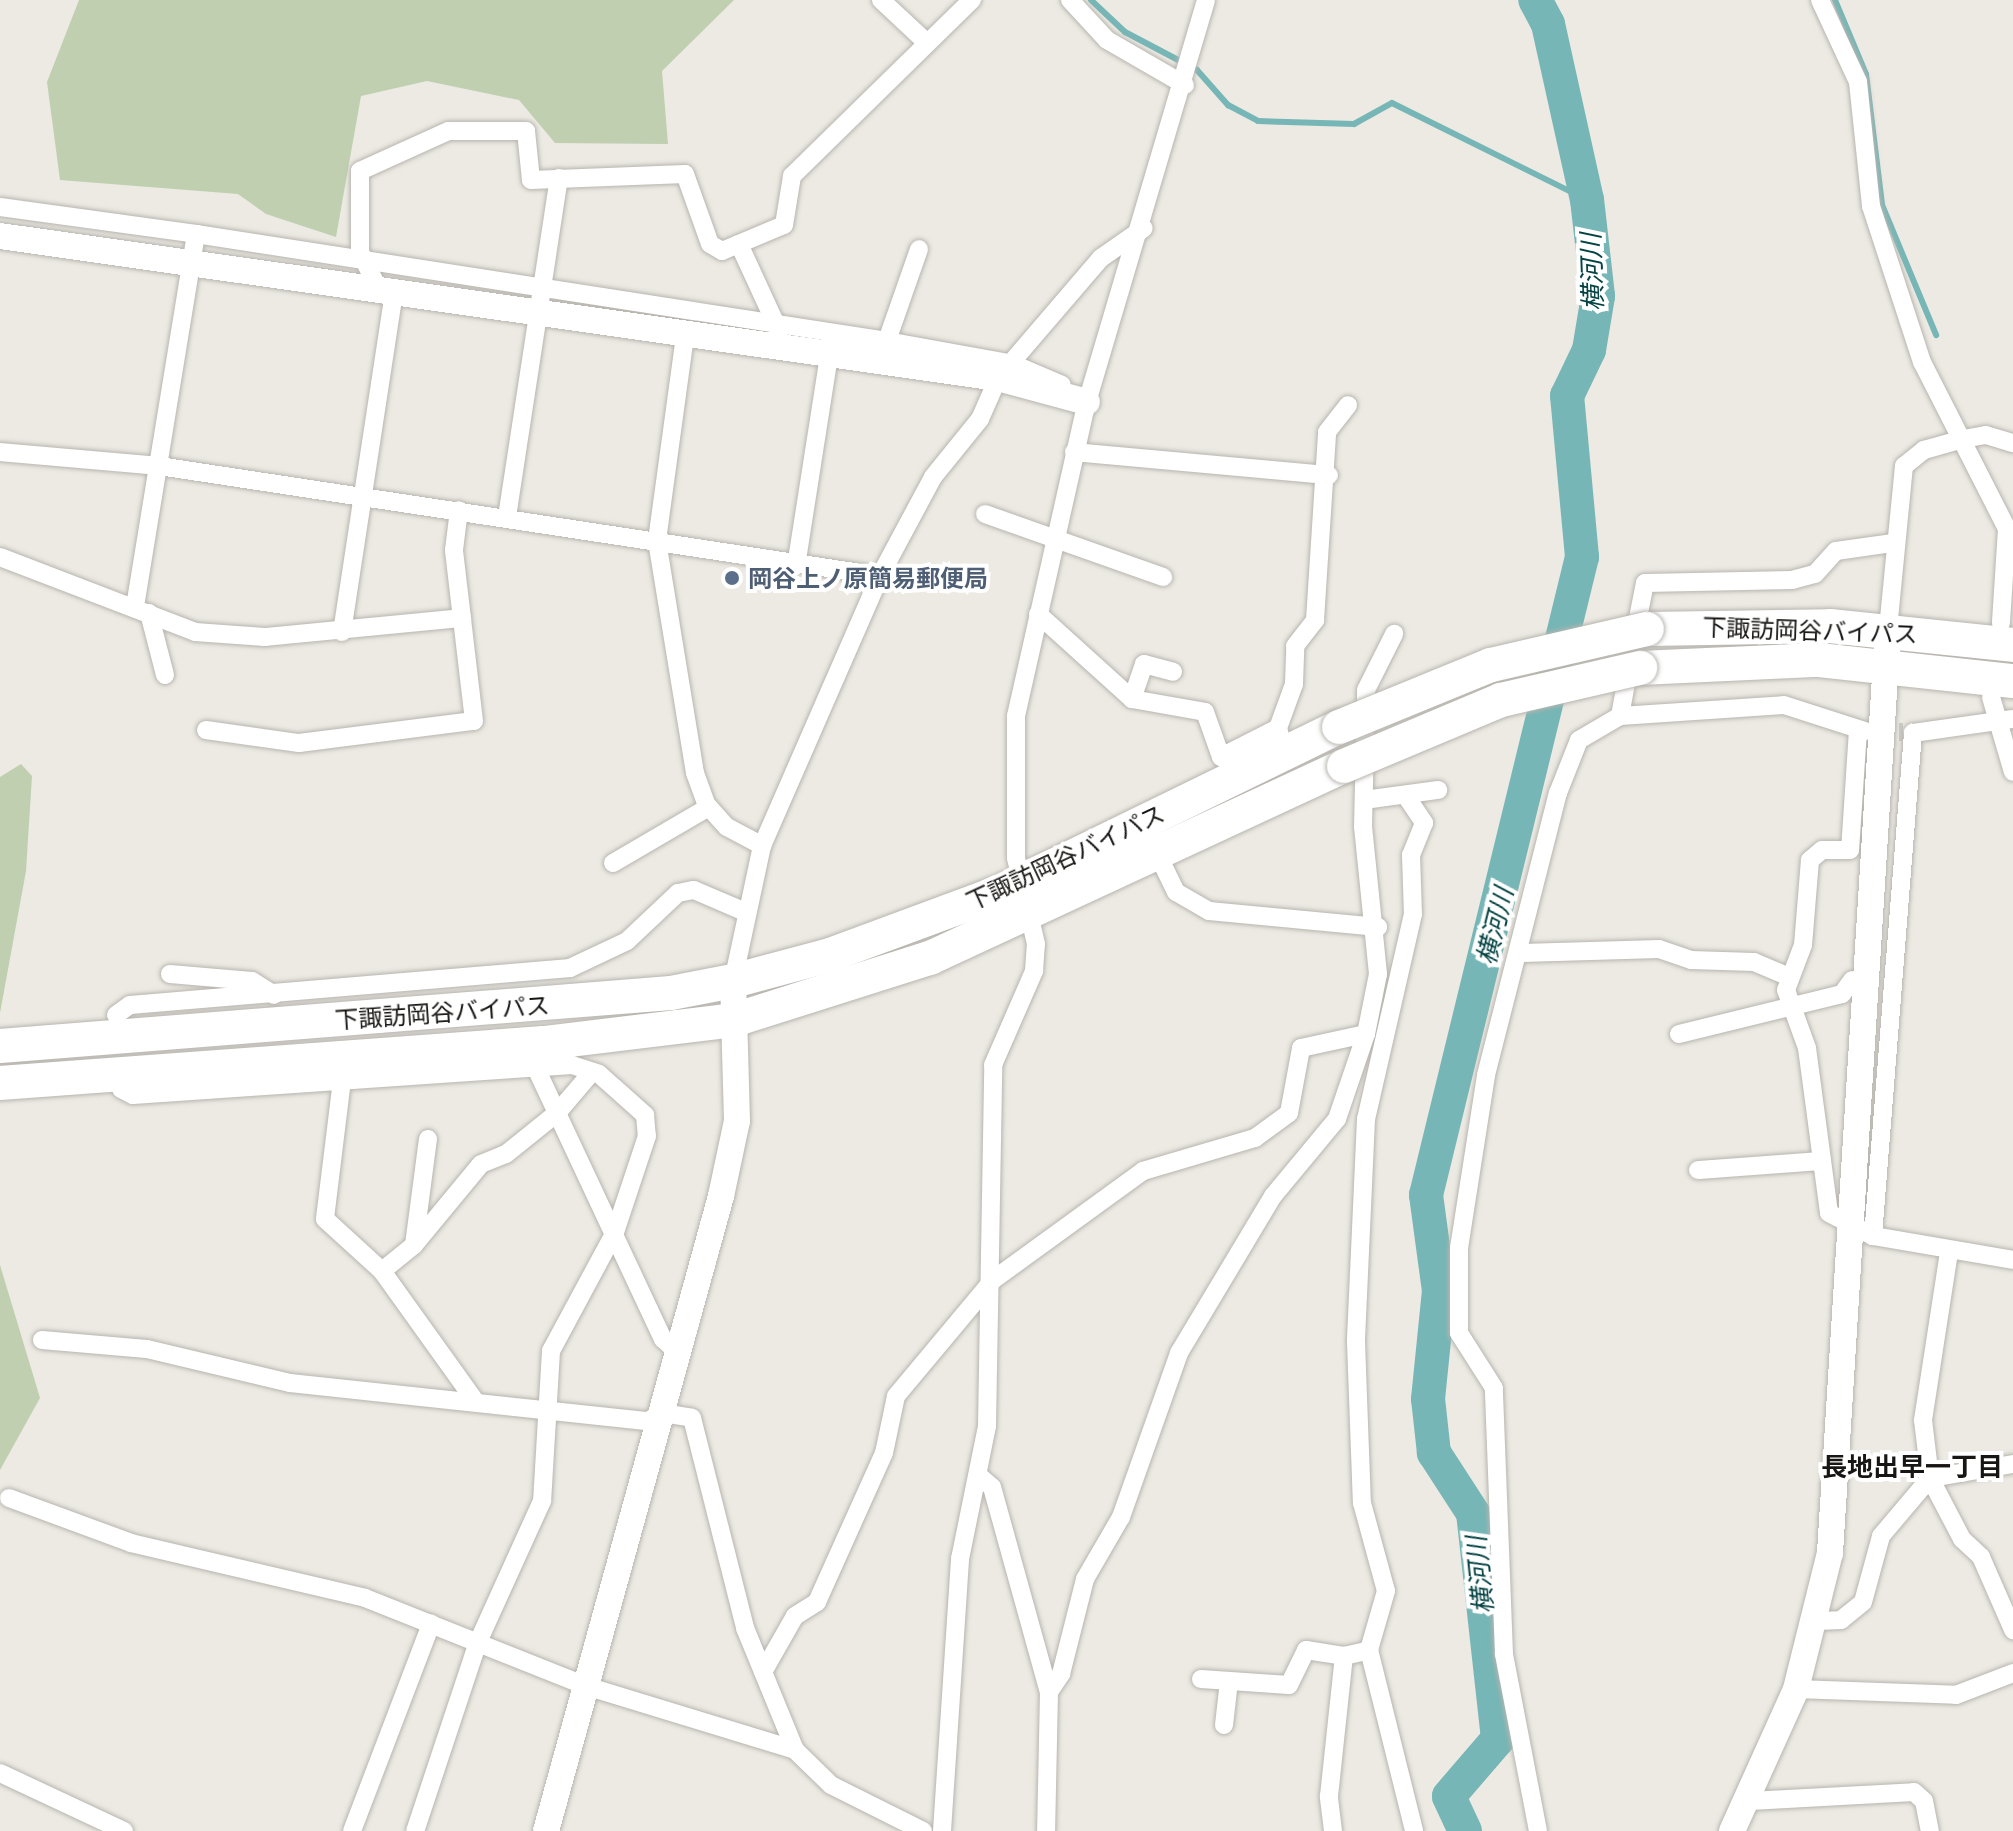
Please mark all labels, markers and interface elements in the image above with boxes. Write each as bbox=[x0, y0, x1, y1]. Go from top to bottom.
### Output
water label: 横河川 bbox=[1575, 232, 1609, 312]
place label: 岡谷上ノ原簡易郵便局 bbox=[748, 564, 988, 592]
marker: 岡谷上ノ原簡易郵便局 bbox=[723, 569, 741, 587]
street label: 下諏訪岡谷バイパス bbox=[1702, 612, 1918, 648]
street label: 下諏訪岡谷バイパス bbox=[961, 798, 1169, 916]
water label: 横河川 bbox=[1470, 884, 1520, 968]
street label: 下諏訪岡谷バイパス bbox=[333, 990, 551, 1034]
district label: 長地出早一丁目 bbox=[1821, 1451, 2003, 1483]
water label: 横河川 bbox=[1460, 1535, 1500, 1615]

